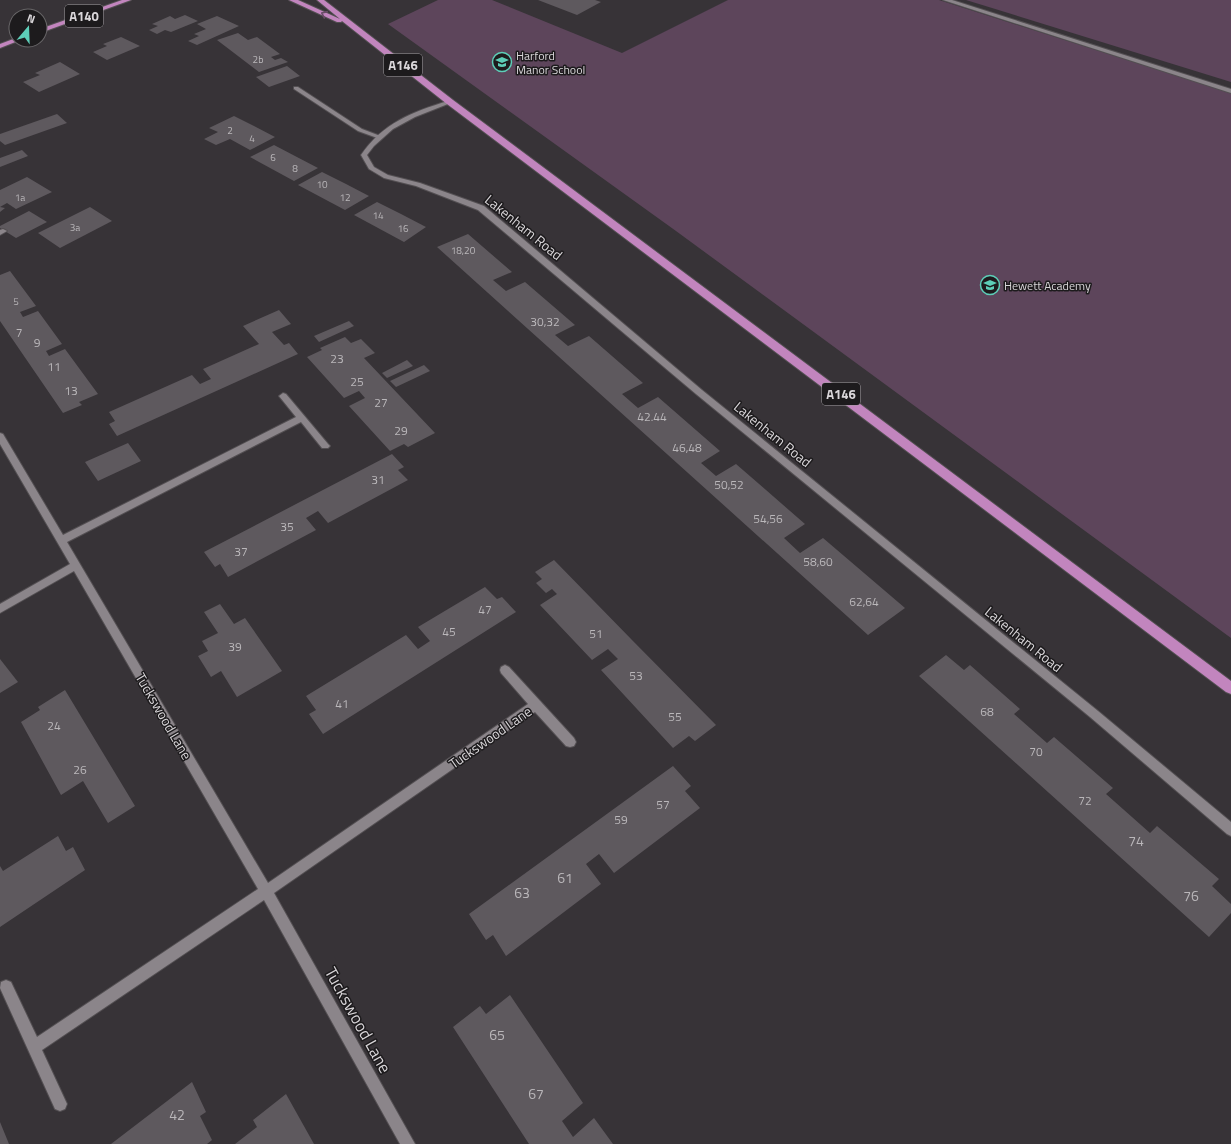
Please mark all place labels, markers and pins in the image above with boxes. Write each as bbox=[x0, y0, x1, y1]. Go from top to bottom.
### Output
place label: Harford Manor School bbox=[516, 46, 585, 79]
school or university icon: Harford Manor School bbox=[491, 51, 513, 73]
school or university icon: Hewett Academy bbox=[979, 274, 1001, 296]
place label: Hewett Academy bbox=[1004, 276, 1091, 295]

